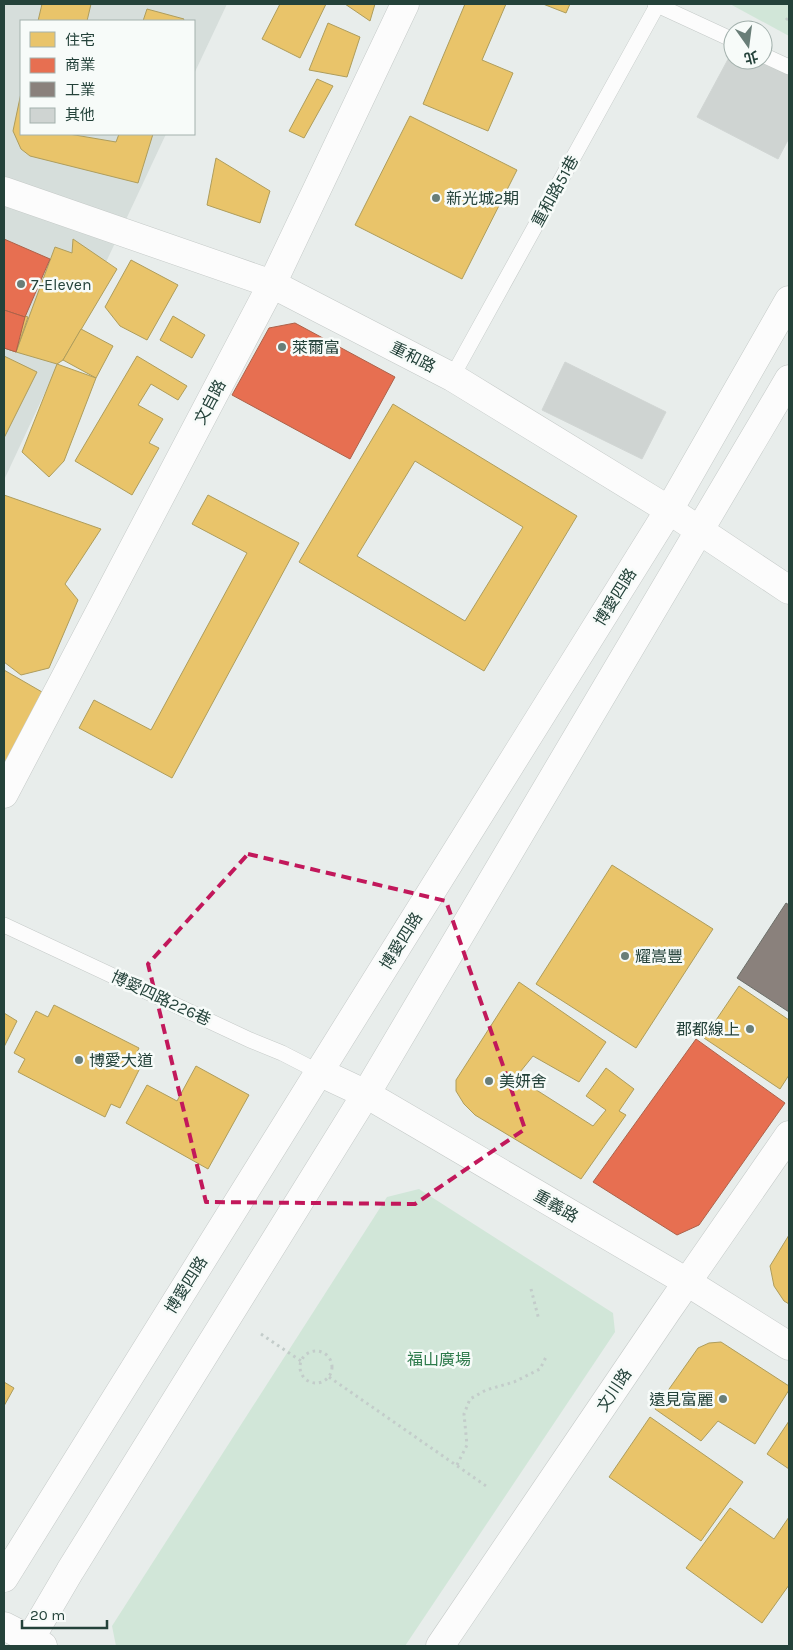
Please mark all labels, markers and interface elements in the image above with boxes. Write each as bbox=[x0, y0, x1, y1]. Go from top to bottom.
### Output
legend bbox=[20, 20, 195, 135]
north arrow bbox=[723, 20, 773, 70]
text: 住宅 bbox=[65, 31, 95, 49]
text: 北 bbox=[742, 47, 760, 67]
text: 商業 bbox=[65, 56, 95, 74]
text: 工業 bbox=[65, 81, 95, 99]
text: 其他 bbox=[65, 106, 95, 124]
street label: 重和路51巷 bbox=[528, 152, 582, 230]
place label: 新光城2期 bbox=[446, 189, 519, 208]
marker: 新光城2期 bbox=[430, 192, 442, 204]
place label: 7-Eleven bbox=[31, 275, 92, 294]
marker: 7-Eleven bbox=[15, 278, 27, 290]
place label: 萊爾富 bbox=[292, 338, 340, 357]
street label: 重和路 bbox=[387, 338, 439, 376]
marker: 萊爾富 bbox=[276, 341, 288, 353]
street label: 文自路 bbox=[190, 376, 230, 428]
street label: 博愛四路 bbox=[590, 565, 640, 629]
street label: 博愛四路 bbox=[376, 909, 426, 973]
place label: 耀嵩豐 bbox=[635, 947, 683, 966]
marker: 耀嵩豐 bbox=[619, 950, 631, 962]
street label: 博愛四路226巷 bbox=[108, 967, 214, 1029]
place label: 郡都線上 bbox=[676, 1020, 740, 1039]
marker: 郡都線上 bbox=[744, 1023, 756, 1035]
place label: 博愛大道 bbox=[89, 1051, 153, 1070]
marker: 博愛大道 bbox=[73, 1054, 85, 1066]
place label: 美妍舍 bbox=[499, 1072, 547, 1091]
marker: 美妍舍 bbox=[483, 1075, 495, 1087]
street label: 重義路 bbox=[530, 1186, 582, 1226]
street label: 博愛四路 bbox=[161, 1253, 211, 1317]
park label: 福山廣場 bbox=[407, 1350, 471, 1369]
street label: 文川路 bbox=[593, 1365, 635, 1415]
place label: 遠見富麗 bbox=[649, 1390, 713, 1409]
marker: 遠見富麗 bbox=[717, 1393, 729, 1405]
scale bar bbox=[22, 1598, 108, 1630]
text: 20 m bbox=[30, 1606, 65, 1624]

